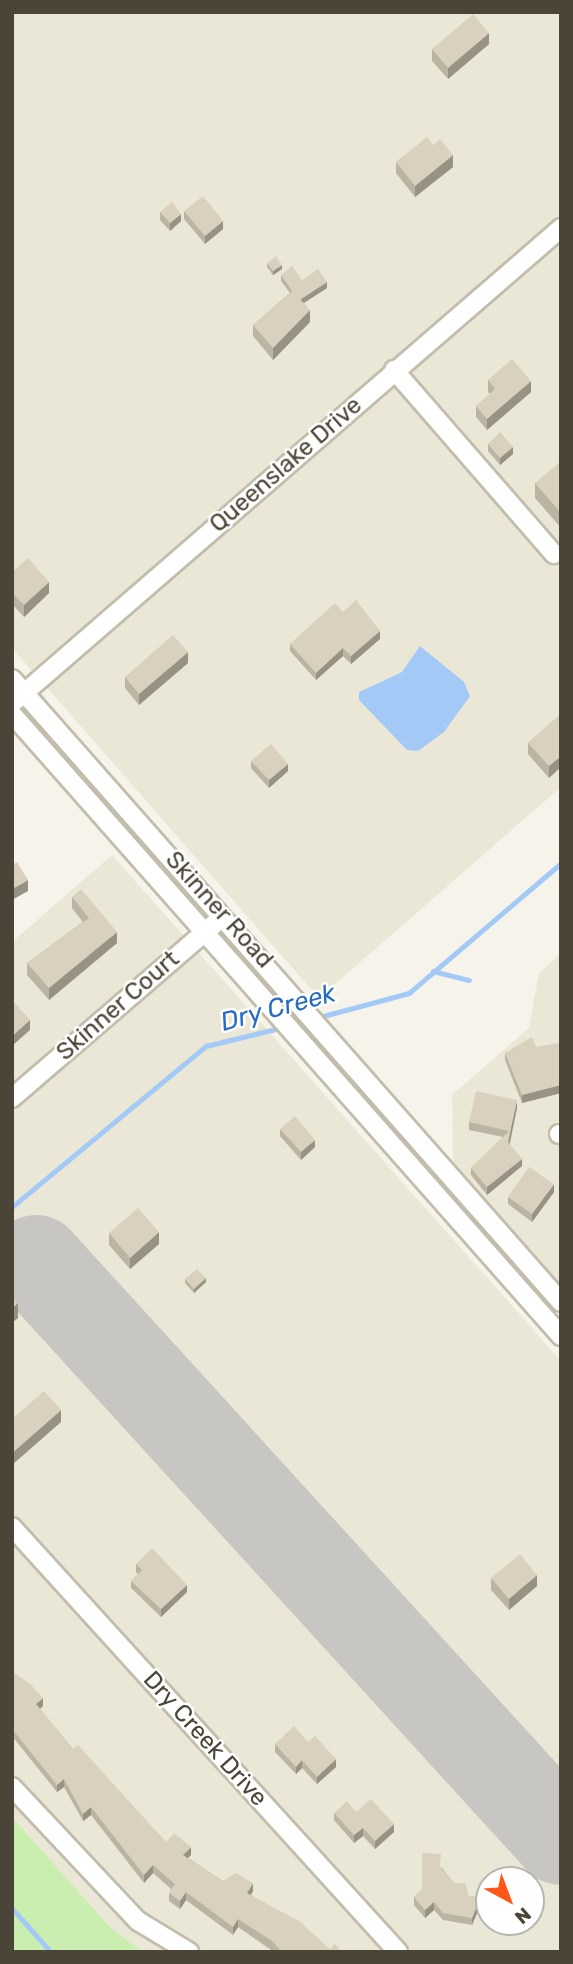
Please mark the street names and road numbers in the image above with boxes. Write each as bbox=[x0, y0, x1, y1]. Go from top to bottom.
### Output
street label: Queenslake Drive bbox=[204, 391, 368, 539]
street label: Skinner Road bbox=[159, 846, 279, 974]
street label: Skinner Court bbox=[51, 945, 185, 1067]
street label: Dry Creek Drive bbox=[137, 1665, 273, 1813]

